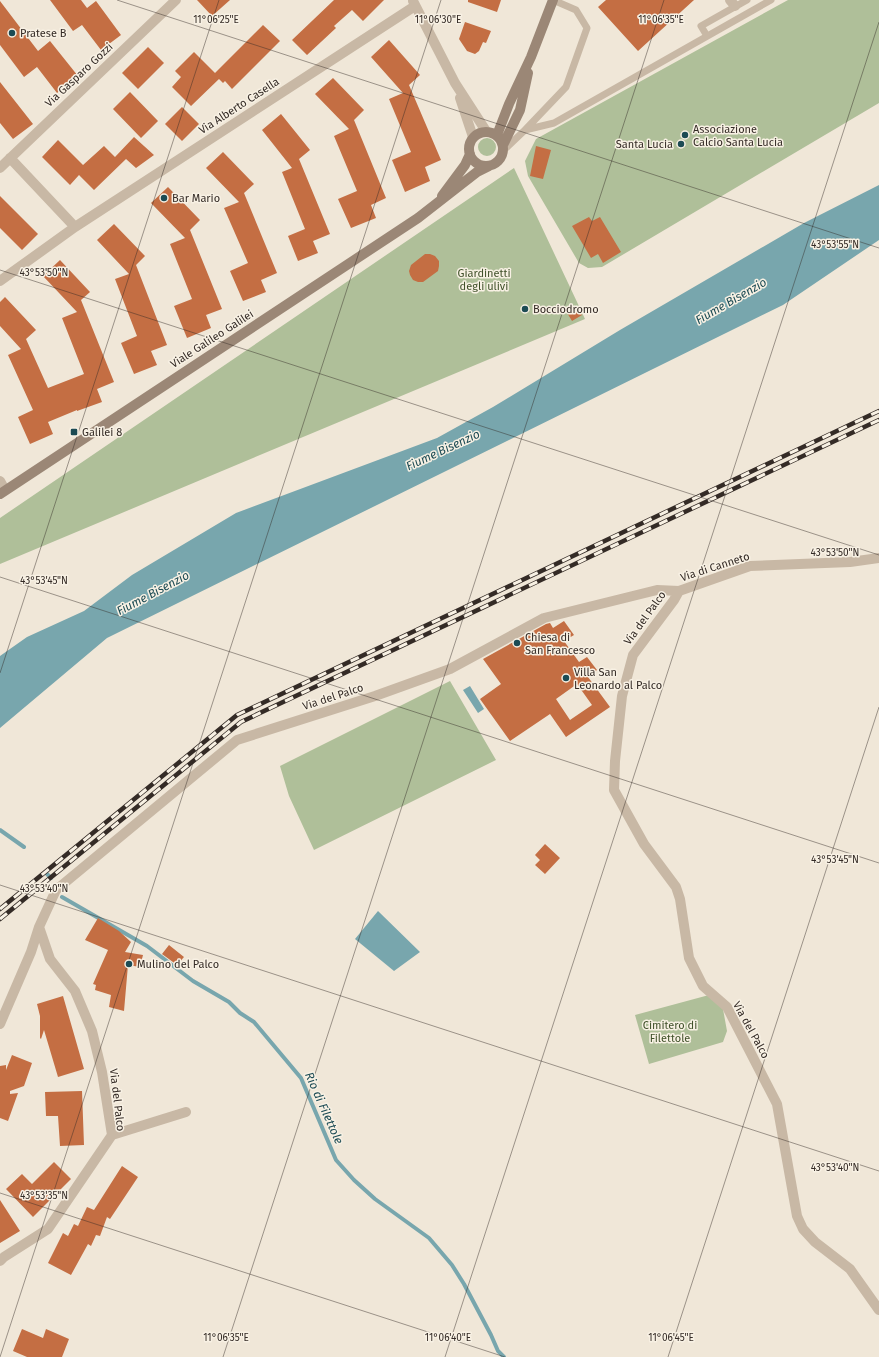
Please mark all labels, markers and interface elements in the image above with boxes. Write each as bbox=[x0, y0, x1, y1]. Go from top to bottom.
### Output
text: 11°06'25"E bbox=[193, 14, 239, 26]
text: 11°06'30"E bbox=[415, 14, 461, 26]
text: 11°06'35"E bbox=[638, 14, 684, 26]
place label: Pratese B bbox=[20, 27, 67, 40]
marker: Pratese B bbox=[7, 28, 17, 38]
street label: Via Gasparo Gozzi bbox=[42, 40, 116, 110]
street label: Via Alberto Casella bbox=[196, 75, 282, 137]
place label: Associazione Calcio Santa Lucia bbox=[693, 123, 783, 149]
marker: Associazione Calcio Santa Lucia bbox=[680, 130, 690, 140]
place label: Santa Lucia bbox=[616, 138, 673, 151]
marker: Santa Lucia bbox=[676, 139, 686, 149]
place label: Bar Mario bbox=[172, 192, 220, 205]
marker: Bar Mario bbox=[159, 193, 169, 203]
text: 43°53'55"N bbox=[811, 239, 859, 251]
text: 43°53'50"N bbox=[20, 267, 68, 279]
park label: Giardinetti degli ulivi bbox=[457, 267, 511, 293]
water label: Fiume Bisenzio bbox=[693, 275, 769, 327]
place label: Bocciodromo bbox=[533, 303, 599, 316]
marker: Bocciodromo bbox=[520, 304, 530, 314]
street label: Viale Galileo Galilei bbox=[168, 307, 256, 371]
place label: Galilei 8 bbox=[82, 426, 122, 439]
marker: Galilei 8 bbox=[69, 427, 79, 437]
water label: Fiume Bisenzio bbox=[404, 427, 482, 473]
text: 43°53'50"N bbox=[811, 547, 859, 559]
street label: Via di Canneto bbox=[679, 550, 751, 584]
water label: Fiume Bisenzio bbox=[114, 568, 192, 618]
text: 43°53'45"N bbox=[20, 575, 68, 587]
street label: Via del Palco bbox=[621, 589, 669, 647]
place label: Chiesa di San Francesco bbox=[525, 631, 595, 657]
marker: Chiesa di San Francesco bbox=[512, 638, 522, 648]
place label: Villa San Leonardo al Palco bbox=[574, 666, 662, 692]
marker: Villa San Leonardo al Palco bbox=[561, 673, 571, 683]
street label: Via del Palco bbox=[301, 681, 365, 713]
text: 43°53'45"N bbox=[811, 854, 859, 866]
text: 43°53'40"N bbox=[20, 883, 68, 895]
place label: Mulino del Palco bbox=[137, 958, 219, 971]
marker: Mulino del Palco bbox=[124, 959, 134, 969]
street label: Via del Palco bbox=[730, 999, 772, 1061]
park label: Cimitero di Filettole bbox=[643, 1019, 697, 1045]
street label: Via del Palco bbox=[107, 1068, 127, 1132]
water label: Rio di Filettole bbox=[302, 1070, 346, 1146]
text: 43°53'40"N bbox=[811, 1162, 859, 1174]
text: 43°53'35"N bbox=[20, 1190, 68, 1202]
text: 11°06'35"E bbox=[203, 1332, 249, 1344]
text: 11°06'40"E bbox=[425, 1332, 471, 1344]
text: 11°06'45"E bbox=[648, 1332, 694, 1344]

